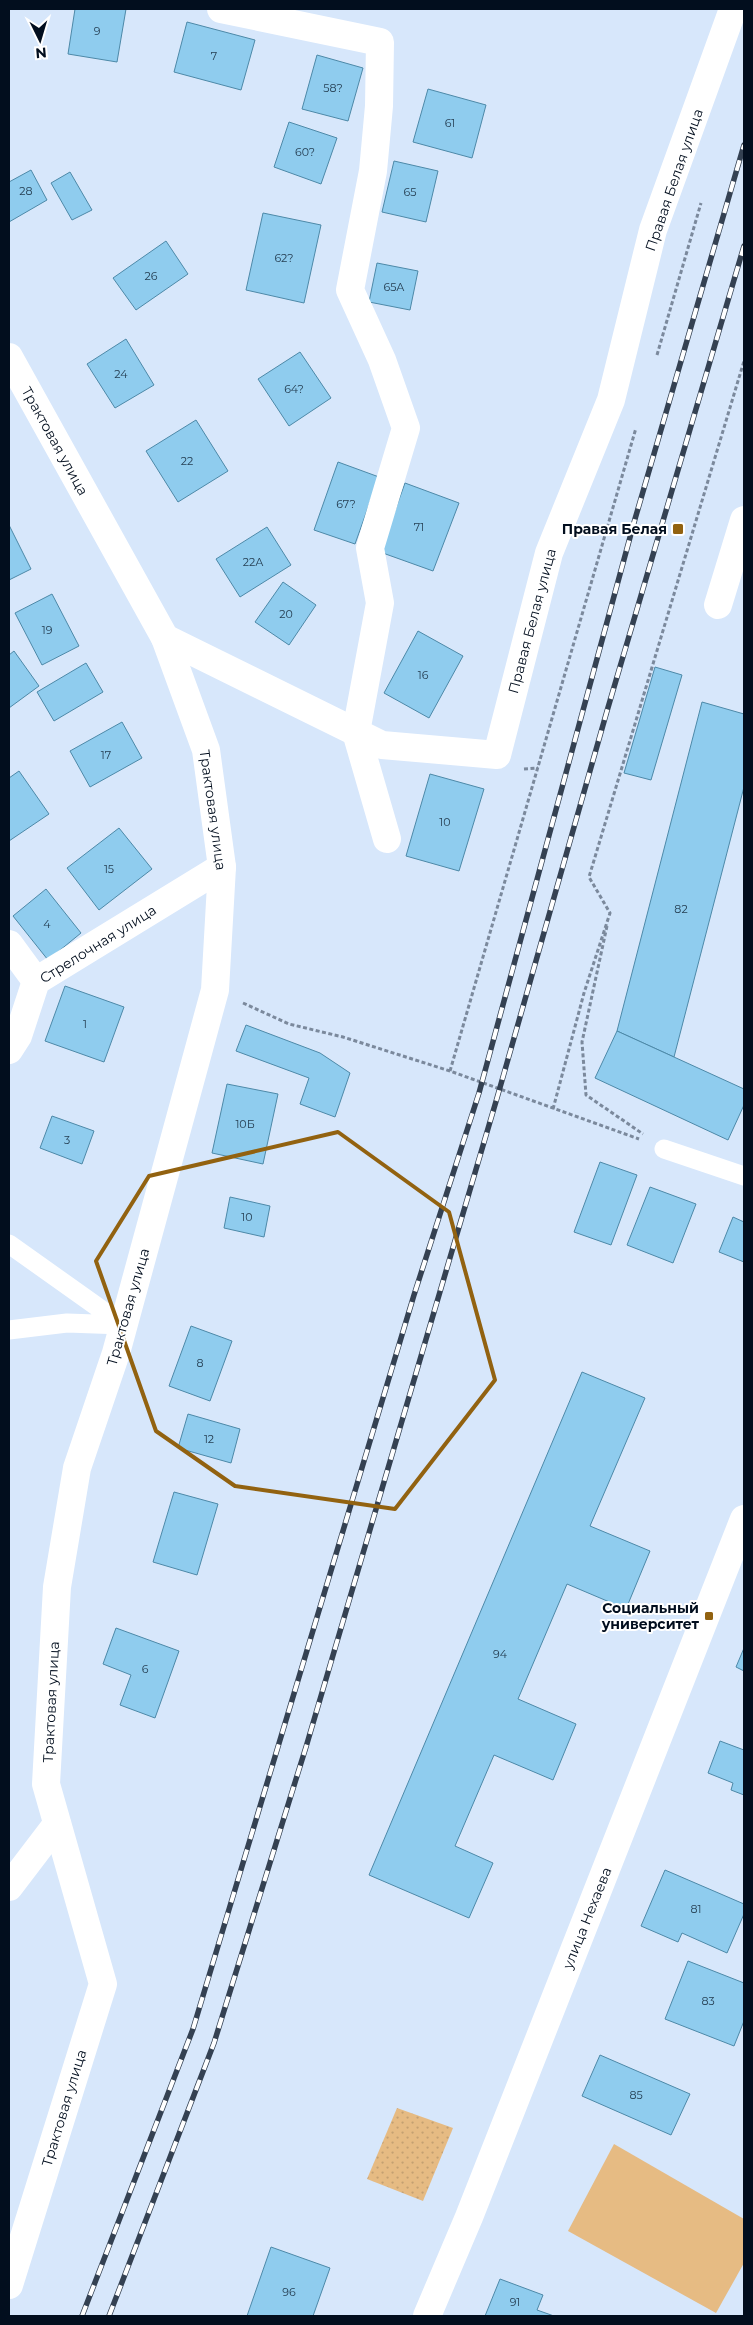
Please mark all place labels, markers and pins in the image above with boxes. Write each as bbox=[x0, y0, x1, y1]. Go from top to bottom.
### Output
place label: Правая Белая bbox=[562, 520, 667, 538]
marker: Правая Белая bbox=[671, 522, 685, 536]
place label: Социальный университет bbox=[601, 1599, 700, 1633]
marker: Социальный университет bbox=[703, 1610, 715, 1622]

